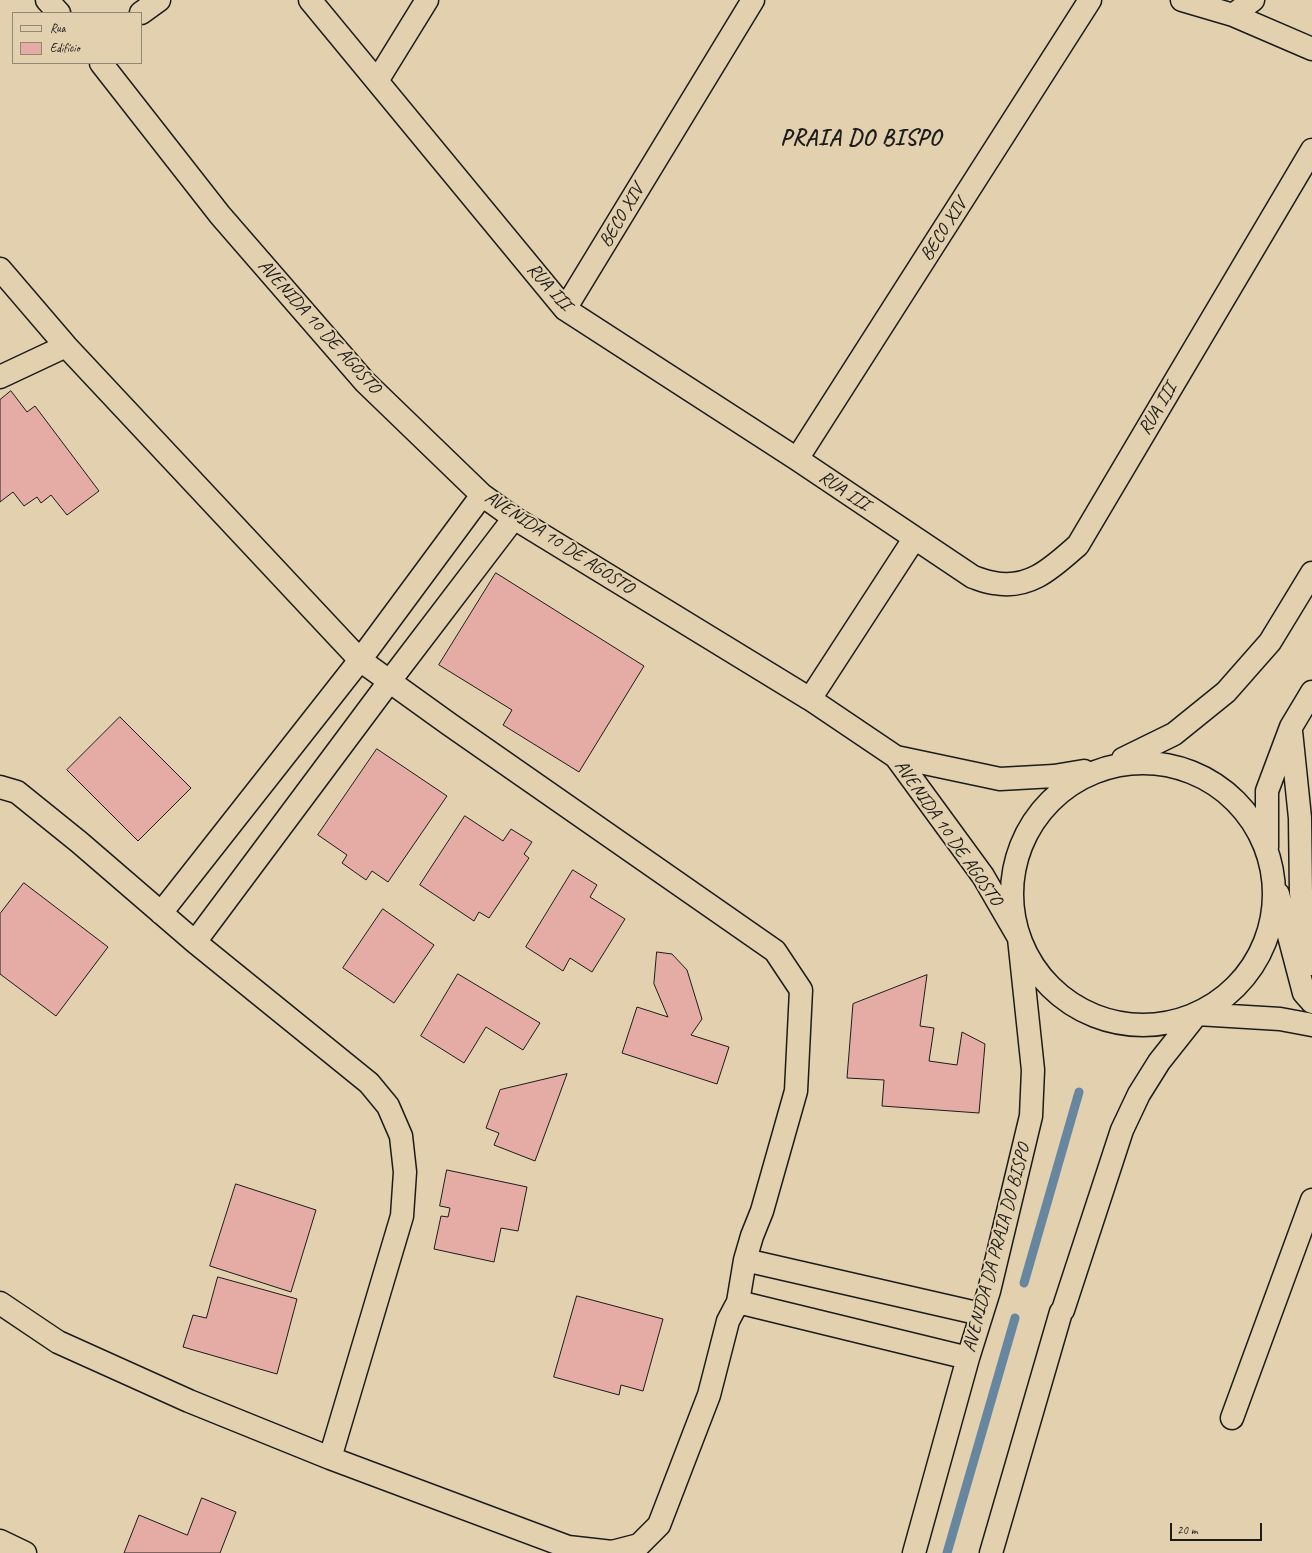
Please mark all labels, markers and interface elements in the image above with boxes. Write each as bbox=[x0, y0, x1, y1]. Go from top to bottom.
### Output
legend bbox=[12, 12, 142, 64]
text: Rua bbox=[50, 20, 65, 36]
text: Edifício bbox=[50, 40, 80, 56]
district label: PRAIA DO BISPO bbox=[781, 125, 941, 153]
street label: BECO XIV bbox=[594, 180, 650, 252]
street label: BECO XIV bbox=[916, 195, 972, 265]
street label: AVENIDA 10 DE AGOSTO bbox=[253, 255, 385, 399]
street label: RUA III bbox=[522, 258, 576, 316]
street label: RUA III bbox=[1134, 379, 1182, 439]
street label: RUA III bbox=[814, 466, 874, 516]
street label: AVENIDA 10 DE AGOSTO bbox=[480, 486, 638, 600]
street label: AVENIDA 10 DE AGOSTO bbox=[889, 756, 1007, 910]
street label: AVENIDA DA PRAIA DO BISPO bbox=[958, 1141, 1036, 1355]
scale bar bbox=[1172, 1515, 1264, 1541]
text: 20 m bbox=[1177, 1522, 1197, 1538]

